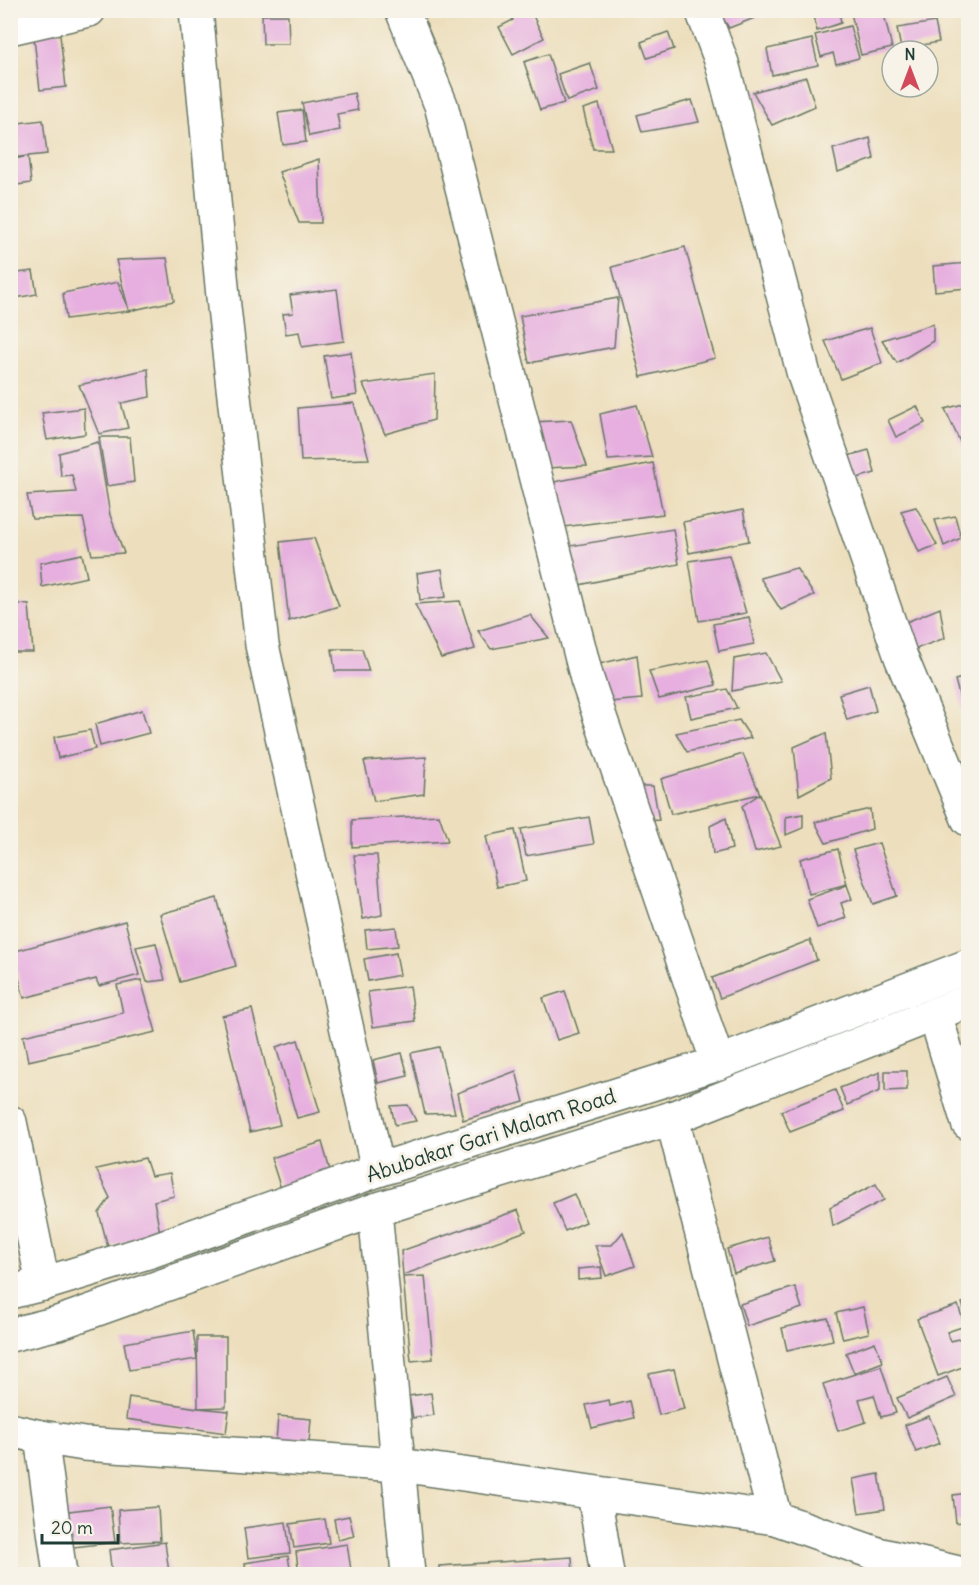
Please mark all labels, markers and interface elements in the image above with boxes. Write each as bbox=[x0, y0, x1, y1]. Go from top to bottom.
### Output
north arrow bbox=[880, 39, 940, 99]
text: N bbox=[904, 44, 916, 64]
street label: Abubakar Gari Malam Road bbox=[363, 1082, 619, 1188]
scale bar bbox=[42, 1507, 118, 1545]
text: 20 m bbox=[51, 1516, 93, 1539]

